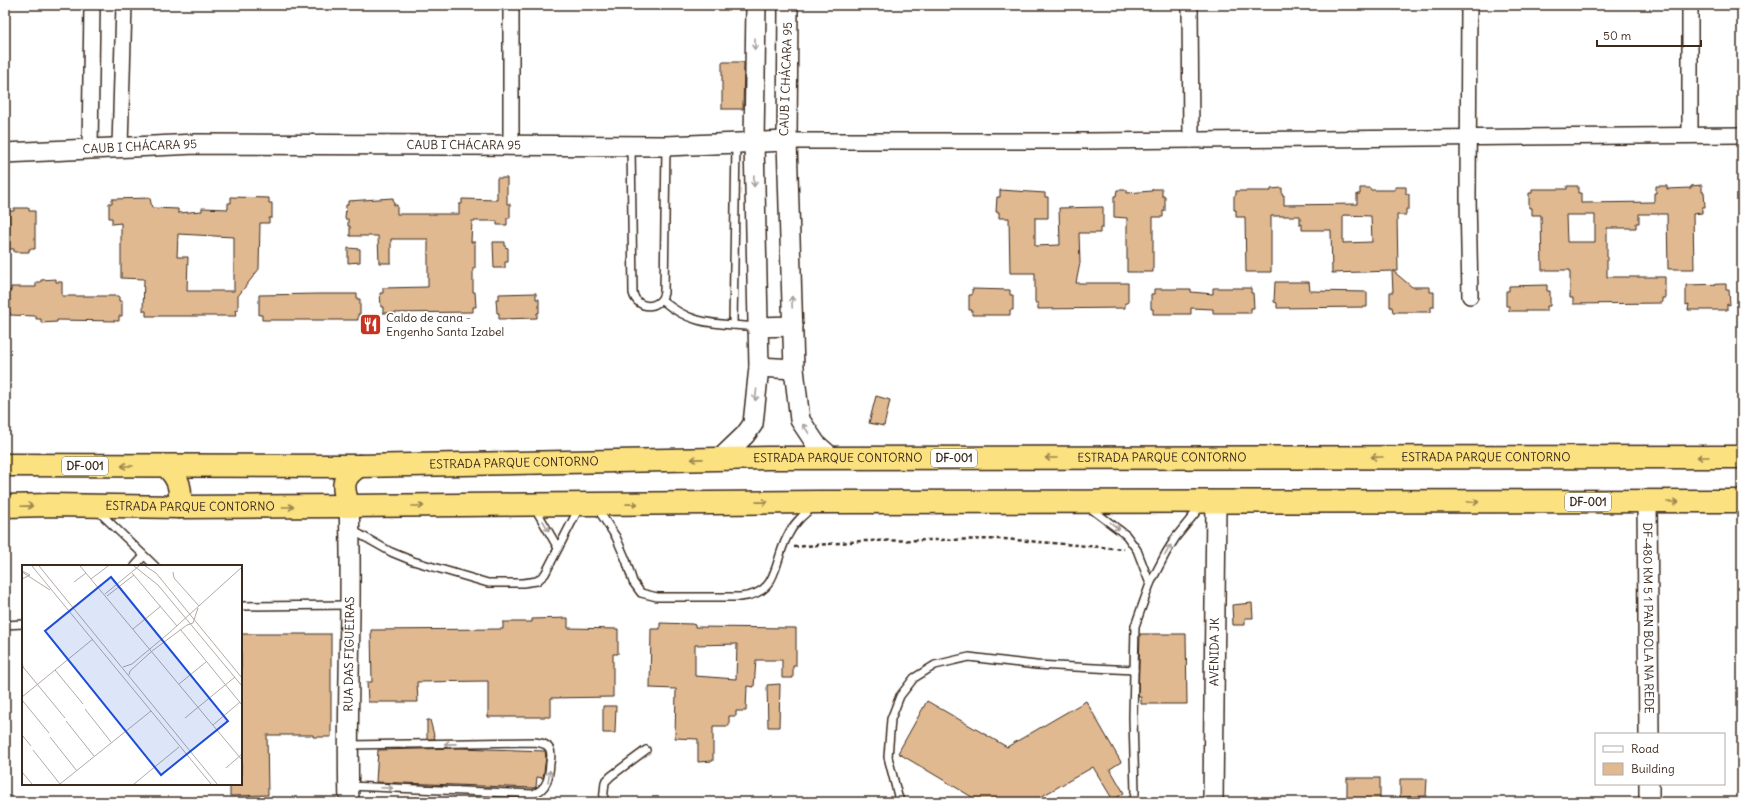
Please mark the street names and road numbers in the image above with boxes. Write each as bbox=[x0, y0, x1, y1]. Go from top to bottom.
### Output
street label: CAUB I CHÁCARA 95 bbox=[776, 22, 795, 136]
street label: CAUB I CHÁCARA 95 bbox=[82, 136, 197, 156]
street label: CAUB I CHÁCARA 95 bbox=[407, 137, 521, 152]
road number: DF-001 bbox=[931, 449, 977, 467]
street label: ESTRADA PARQUE CONTORNO bbox=[1401, 449, 1571, 464]
street label: ESTRADA PARQUE CONTORNO bbox=[753, 450, 923, 465]
street label: ESTRADA PARQUE CONTORNO bbox=[1077, 450, 1247, 465]
street label: ESTRADA PARQUE CONTORNO bbox=[429, 453, 599, 472]
road number: DF-001 bbox=[62, 457, 108, 475]
road number: DF-001 bbox=[1565, 493, 1611, 511]
street label: ESTRADA PARQUE CONTORNO bbox=[105, 498, 275, 514]
street label: DF-480 KM 5 1 PAN BOLA NA REDE bbox=[1640, 522, 1657, 714]
street label: RUA DAS FIGUEIRAS bbox=[340, 596, 357, 712]
street label: AVENIDA JK bbox=[1206, 617, 1222, 686]

